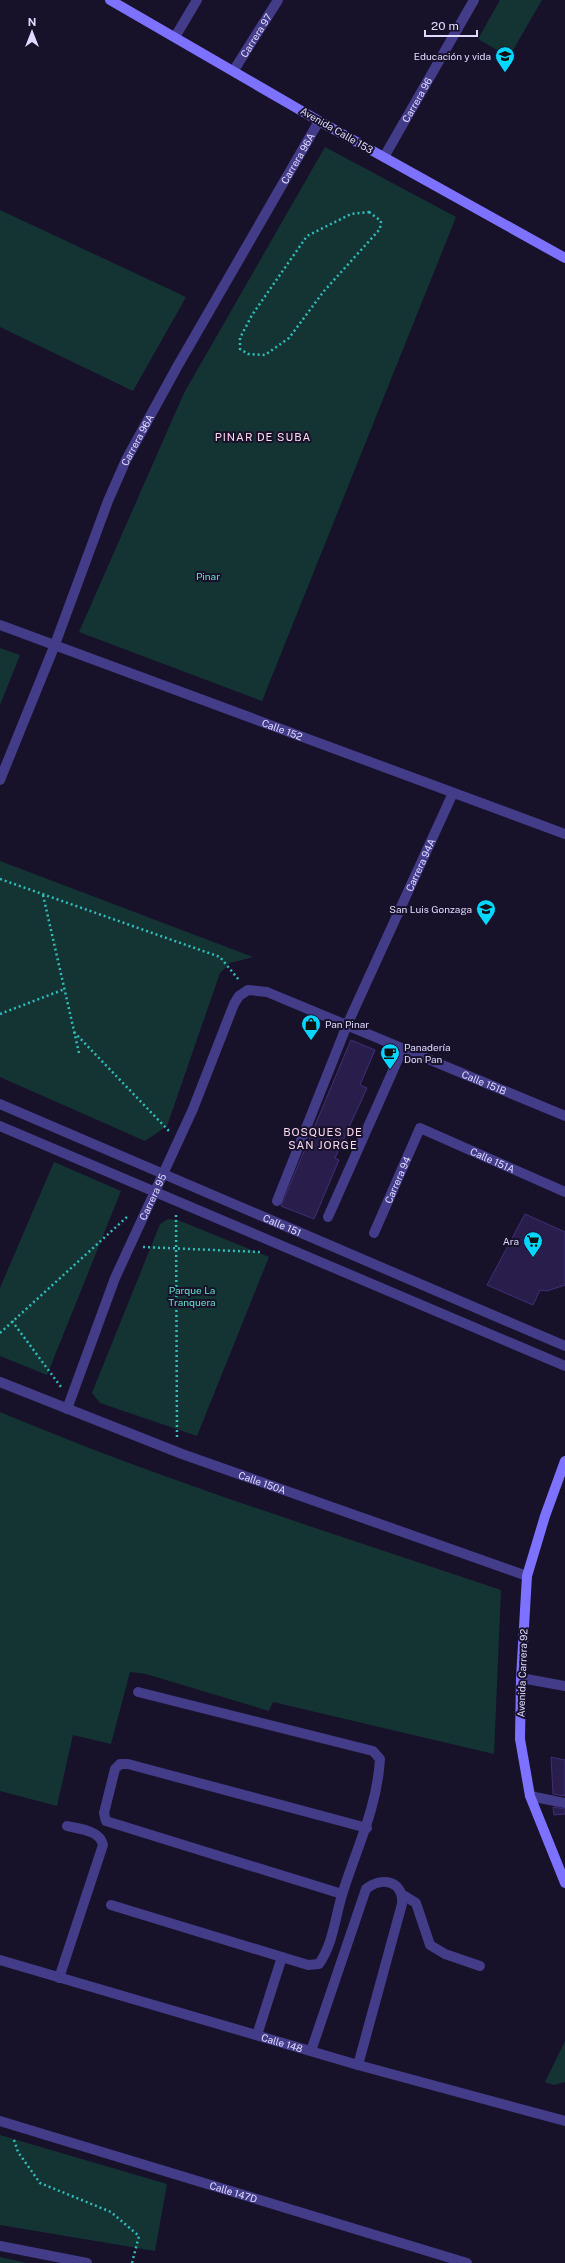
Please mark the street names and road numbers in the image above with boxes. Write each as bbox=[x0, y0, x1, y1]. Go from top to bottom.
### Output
street label: Carrera 97 bbox=[238, 11, 274, 59]
street label: Carrera 96 bbox=[399, 75, 434, 124]
street label: Avenida Calle 153 bbox=[298, 104, 376, 156]
street label: Carrera 96A bbox=[278, 131, 317, 186]
street label: Carrera 96A bbox=[118, 412, 156, 467]
street label: Calle 152 bbox=[260, 716, 304, 742]
street label: Carrera 94A bbox=[403, 836, 437, 893]
street label: Calle 151B bbox=[460, 1068, 509, 1097]
street label: Calle 151A bbox=[468, 1145, 517, 1175]
street label: Carrera 94 bbox=[382, 1155, 413, 1205]
street label: Carrera 95 bbox=[137, 1171, 168, 1222]
street label: Calle 151 bbox=[261, 1211, 303, 1238]
street label: Calle 150A bbox=[237, 1468, 288, 1496]
street label: Avenida Carrera 92 bbox=[514, 1628, 530, 1718]
street label: Calle 148 bbox=[260, 2031, 304, 2055]
street label: Calle 147D bbox=[208, 2179, 259, 2205]

